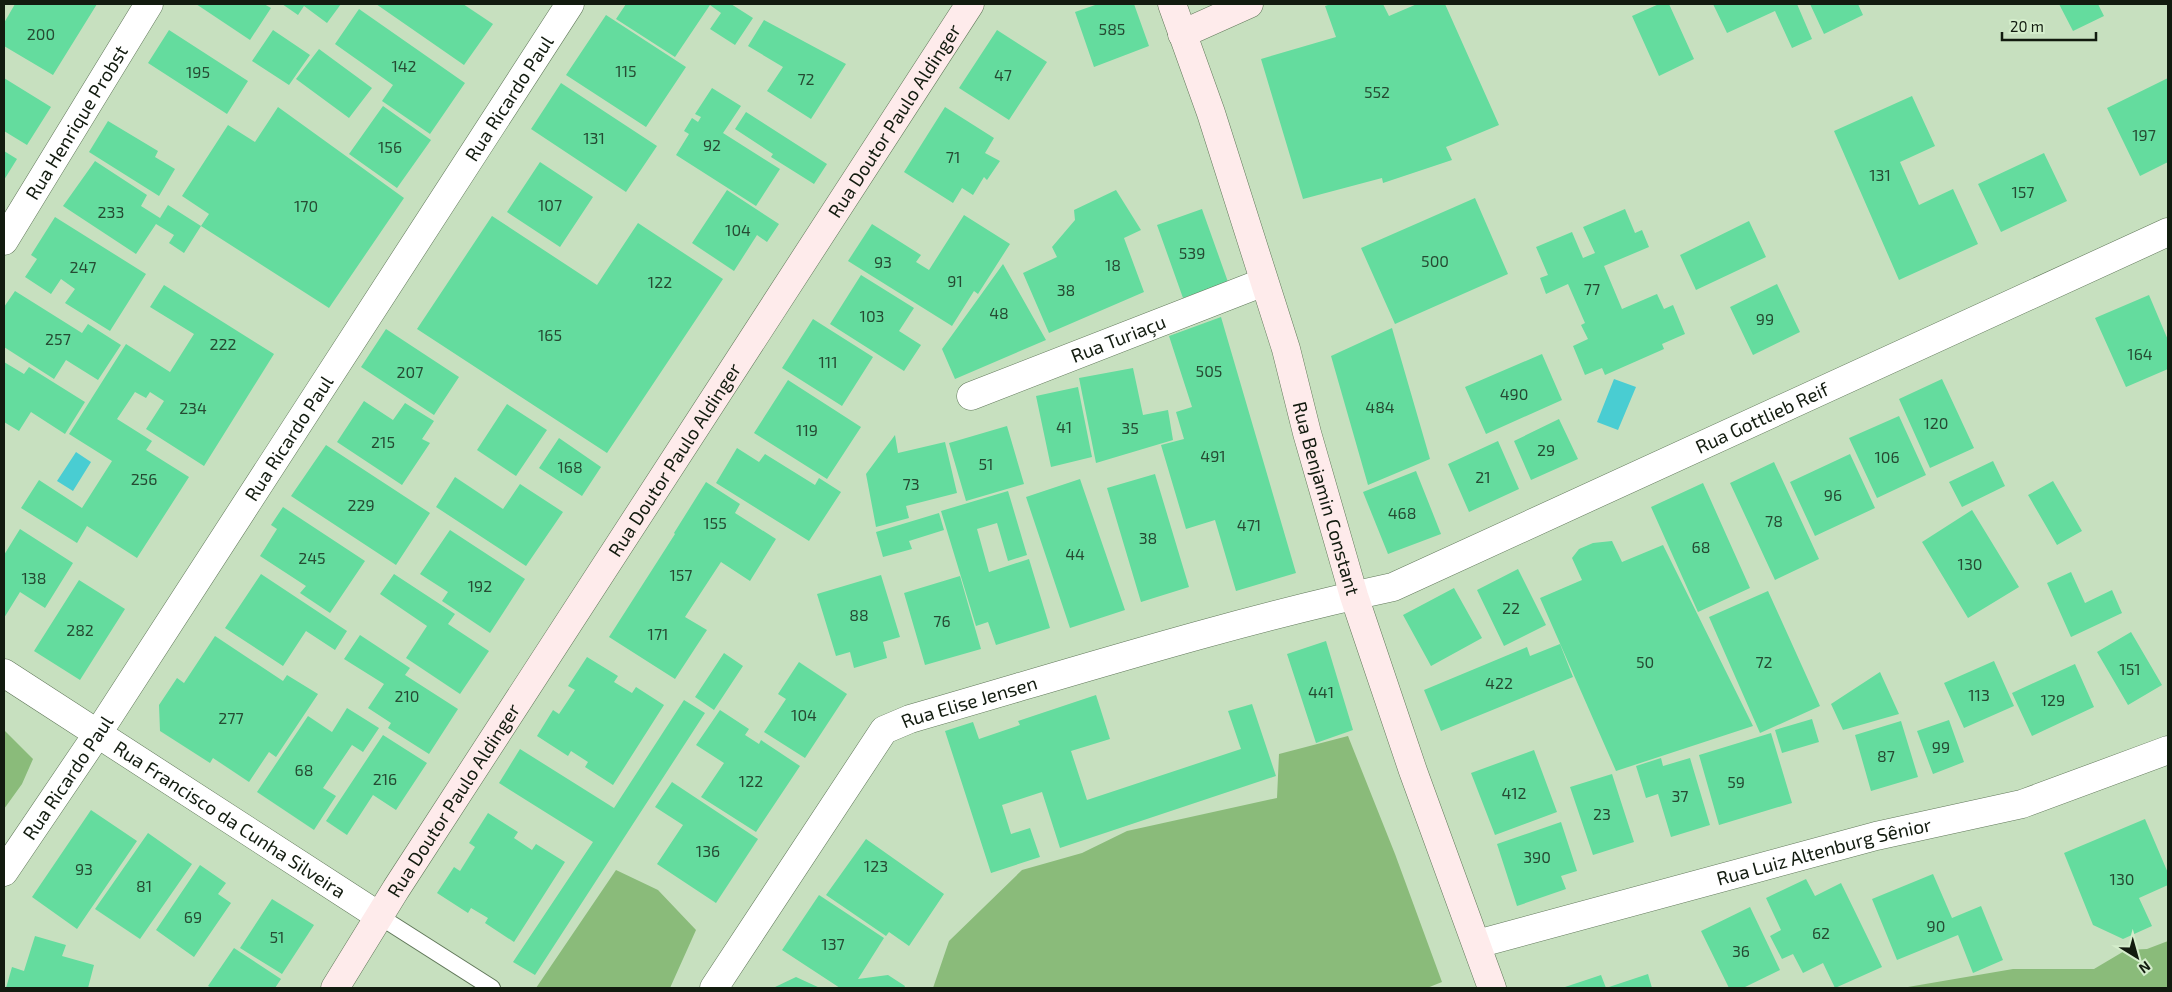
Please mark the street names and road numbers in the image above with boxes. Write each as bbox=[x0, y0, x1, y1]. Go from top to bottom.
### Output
street label: Rua Doutor Paulo Aldinger bbox=[823, 19, 965, 222]
street label: Rua Ricardo Paul bbox=[460, 31, 558, 165]
street label: Rua Henrique Probst bbox=[20, 41, 132, 204]
street label: Rua Turiaçu bbox=[1067, 309, 1169, 367]
street label: Rua Doutor Paulo Aldinger bbox=[603, 358, 745, 561]
street label: Rua Ricardo Paul bbox=[239, 371, 338, 505]
street label: Rua Gottlieb Reif bbox=[1692, 377, 1833, 458]
street label: Rua Benjamin Constant bbox=[1289, 399, 1365, 598]
street label: Rua Elise Jensen bbox=[897, 670, 1040, 732]
street label: Rua Doutor Paulo Aldinger bbox=[382, 699, 525, 901]
street label: Rua Ricardo Paul bbox=[17, 711, 118, 844]
street label: Rua Francisco da Cunha Silveira bbox=[110, 735, 350, 902]
street label: Rua Luiz Altenburg Sênior bbox=[1714, 812, 1934, 890]

